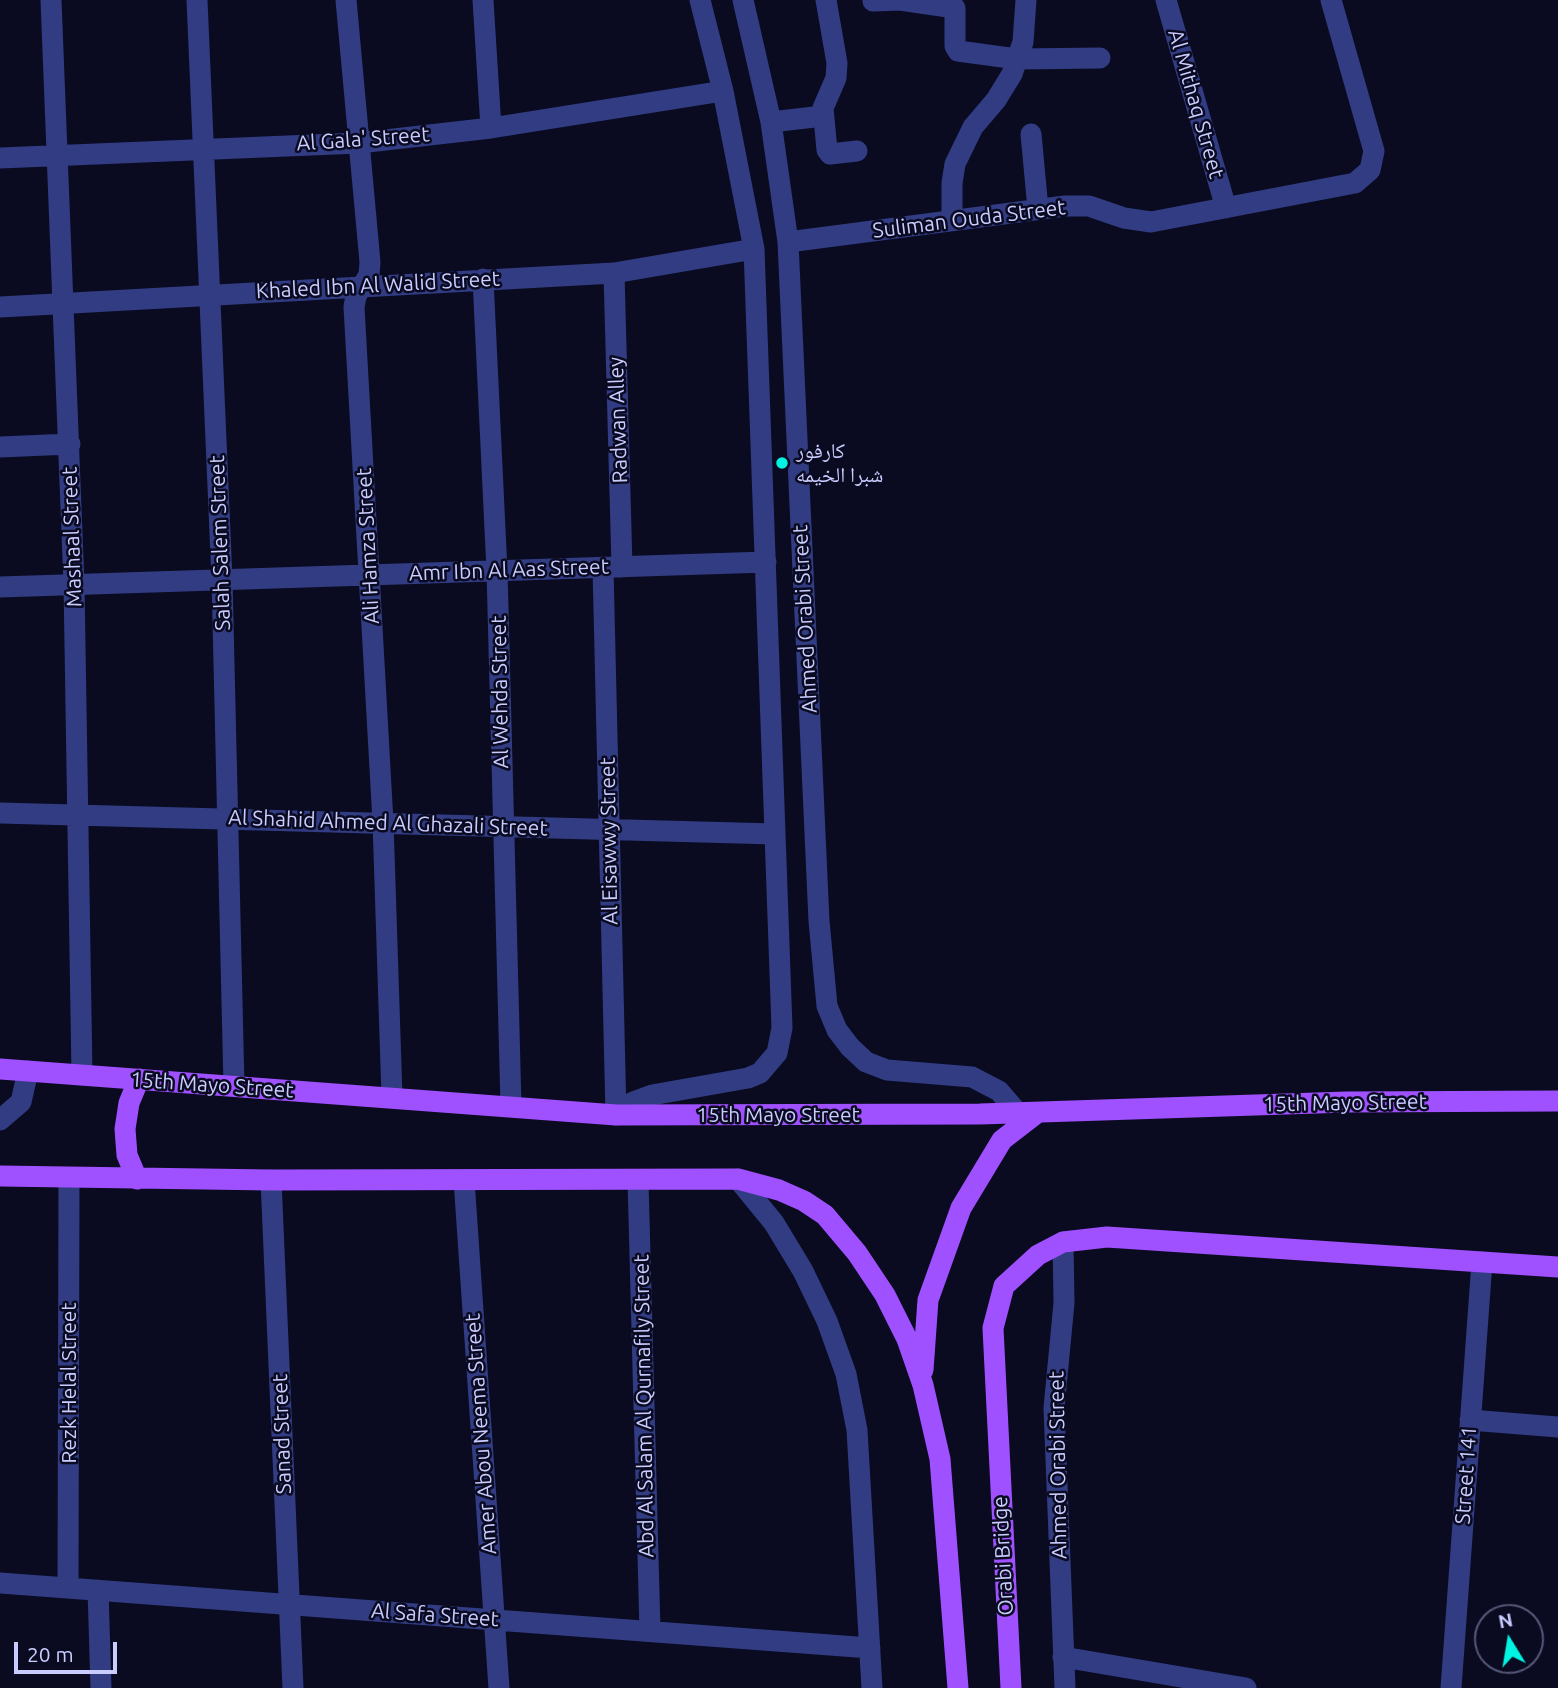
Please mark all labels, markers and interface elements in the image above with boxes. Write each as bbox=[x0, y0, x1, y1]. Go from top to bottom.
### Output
street label: Al Mithaq Street bbox=[1163, 26, 1229, 182]
street label: Al Gala' Street bbox=[296, 122, 430, 156]
street label: Suliman Ouda Street bbox=[871, 195, 1067, 243]
street label: Khaled Ibn Al Walid Street bbox=[255, 266, 501, 304]
street label: Radwan Alley bbox=[603, 356, 633, 484]
place label: كارفور شبرا الخيمه bbox=[796, 438, 883, 488]
street label: Salah Salem Street bbox=[204, 455, 236, 631]
marker: كارفور شبرا الخيمه bbox=[774, 455, 790, 471]
street label: Mashaal Street bbox=[57, 466, 87, 608]
street label: Ali Hamza Street bbox=[351, 467, 385, 625]
street label: Ahmed Orabi Street bbox=[787, 524, 823, 714]
street label: Amr Ibn Al Aas Street bbox=[409, 554, 609, 586]
street label: Al Wehda Street bbox=[486, 615, 514, 769]
street label: Al Eisawwy Street bbox=[595, 757, 623, 925]
street label: Al Shahid Ahmed Al Ghazali Street bbox=[228, 805, 548, 841]
street label: 15th Mayo Street bbox=[130, 1067, 294, 1103]
street label: 15th Mayo Street bbox=[1263, 1089, 1427, 1117]
street label: 15th Mayo Street bbox=[696, 1102, 860, 1128]
street label: Abd Al Salam Al Qurnafily Street bbox=[629, 1254, 659, 1558]
street label: Rezk Helal Street bbox=[56, 1302, 82, 1464]
street label: Amer Abou Neema Street bbox=[460, 1313, 502, 1555]
street label: Ahmed Orabi Street bbox=[1044, 1371, 1072, 1559]
street label: Sanad Street bbox=[267, 1373, 297, 1495]
street label: Street 141 bbox=[1450, 1425, 1482, 1525]
street label: Orabi Bridge bbox=[987, 1496, 1019, 1616]
street label: Al Safa Street bbox=[370, 1598, 500, 1632]
north arrow bbox=[1474, 1604, 1544, 1674]
text: N bbox=[1496, 1608, 1514, 1633]
scale bar bbox=[18, 1628, 121, 1672]
text: 20 m bbox=[27, 1642, 74, 1666]

